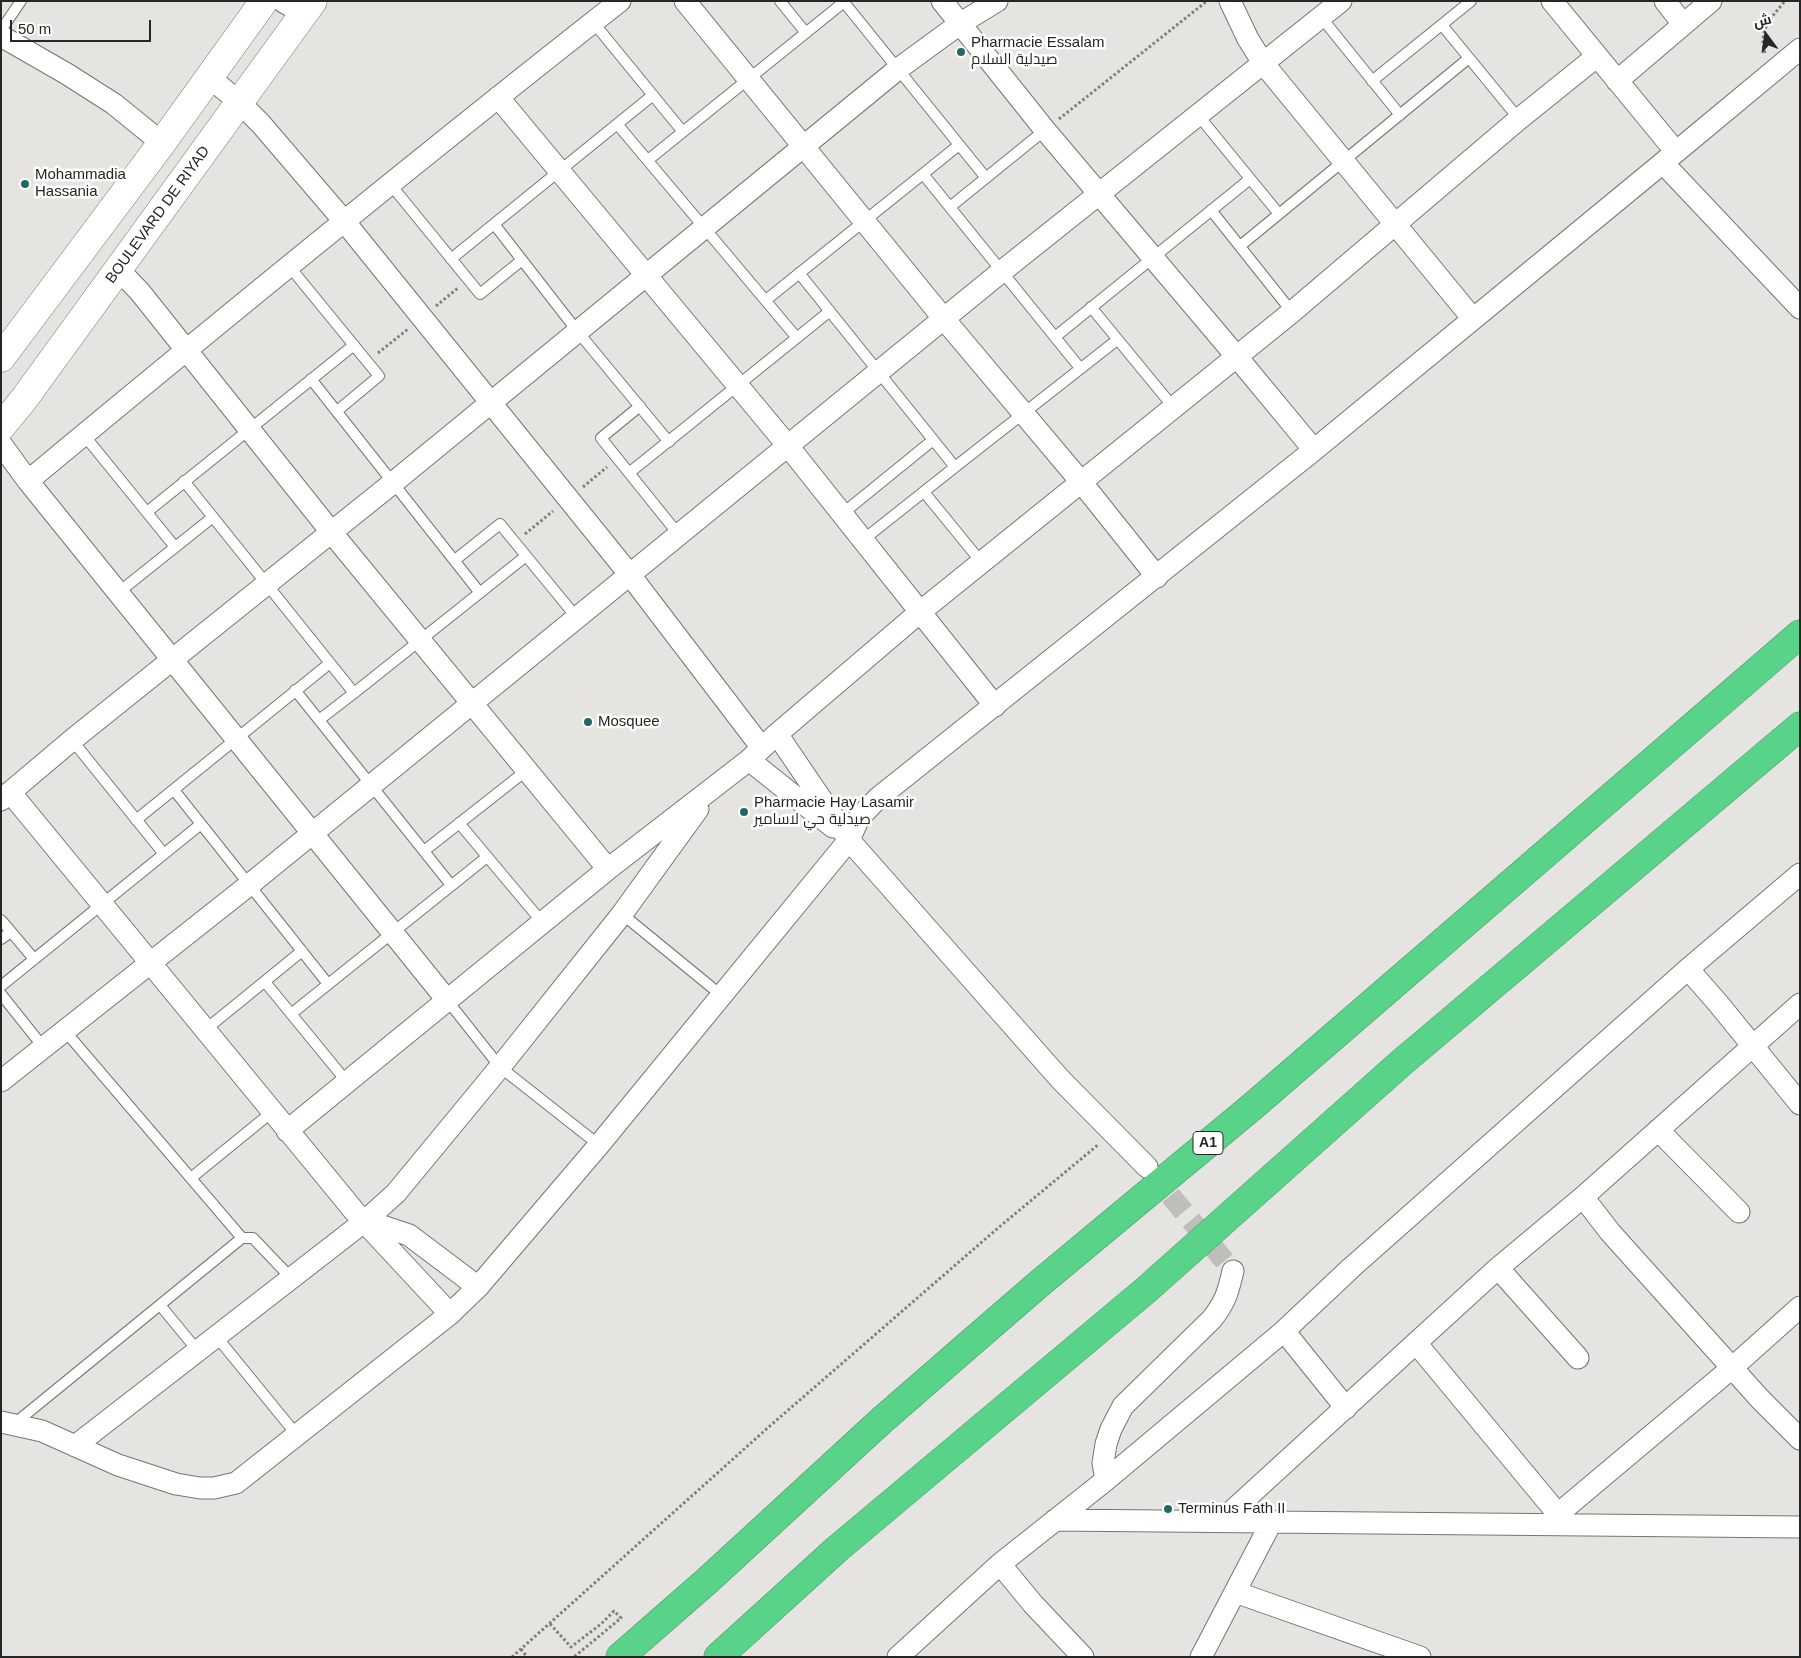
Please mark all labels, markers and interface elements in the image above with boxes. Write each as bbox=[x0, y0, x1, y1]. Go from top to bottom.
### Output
scale bar bbox=[12, 10, 154, 42]
north arrow bbox=[1741, 10, 1791, 60]
text: ش bbox=[1752, 11, 1773, 30]
text: 50 m bbox=[18, 20, 51, 37]
place label: Pharmacie Essalam صيدلية السلام bbox=[971, 34, 1104, 69]
marker: Pharmacie Essalam صيدلية السلام bbox=[955, 46, 967, 58]
street label: BOULEVARD DE RIYAD bbox=[102, 143, 214, 287]
place label: Mohammadia Hassania bbox=[35, 166, 126, 201]
marker: Mohammadia Hassania bbox=[19, 178, 31, 190]
place label: Mosquee bbox=[598, 713, 660, 731]
marker: Mosquee bbox=[582, 716, 594, 728]
place label: Pharmacie Hay Lasamir صيدلية حي لاسامير bbox=[754, 794, 914, 829]
marker: Pharmacie Hay Lasamir صيدلية حي لاسامير bbox=[738, 806, 750, 818]
road number: A1 bbox=[1193, 1132, 1223, 1154]
place label: Terminus Fath II bbox=[1178, 1500, 1286, 1518]
marker: Terminus Fath II bbox=[1162, 1503, 1174, 1515]

